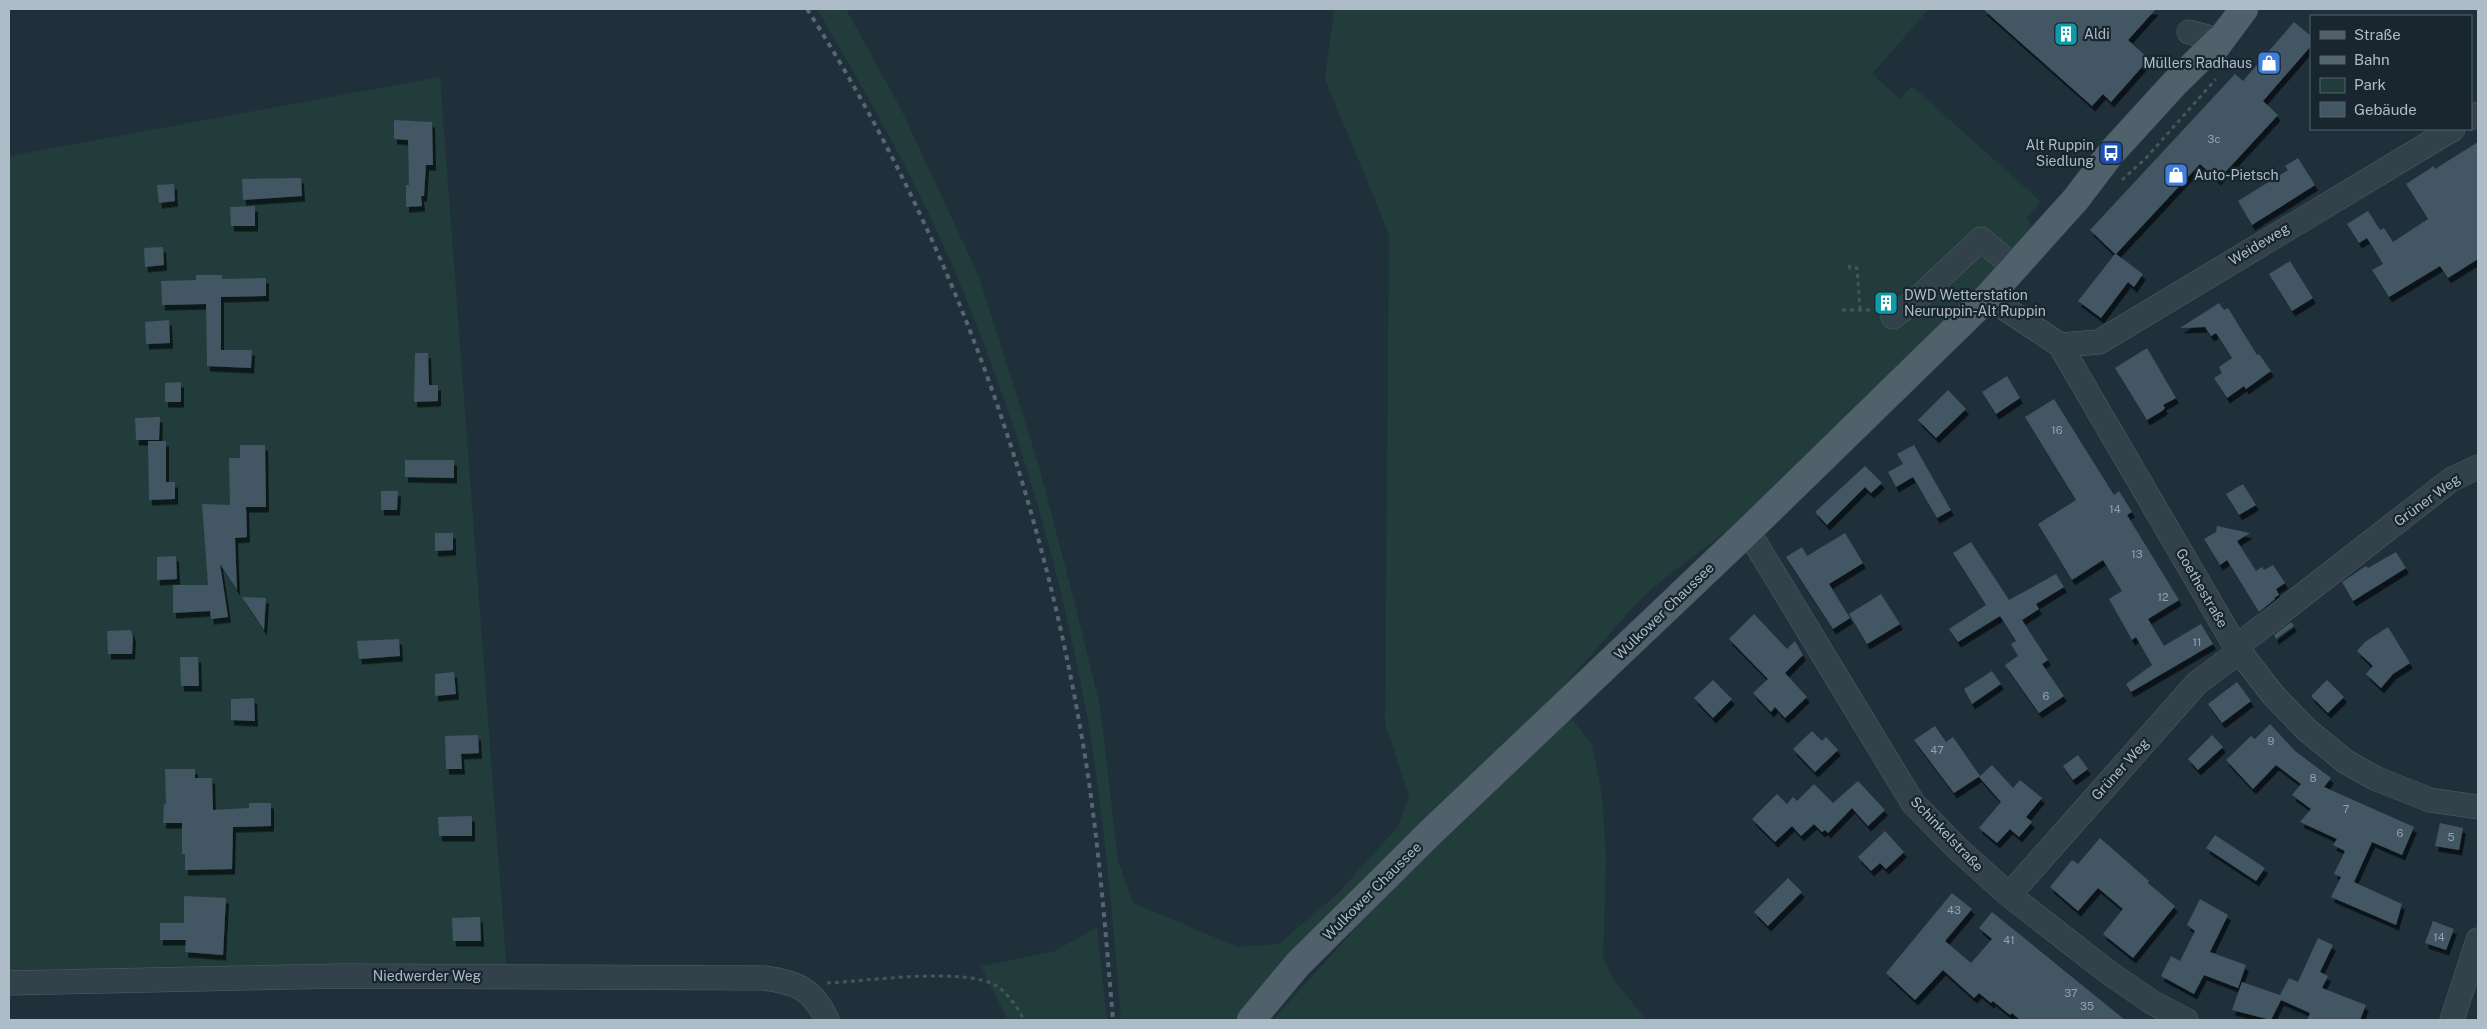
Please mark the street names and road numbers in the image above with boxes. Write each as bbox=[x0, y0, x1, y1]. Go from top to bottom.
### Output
street label: Weideweg bbox=[2226, 220, 2292, 268]
street label: Grüner Weg bbox=[2391, 470, 2463, 529]
street label: Goethestraße bbox=[2173, 546, 2231, 630]
street label: Wulkower Chaussee bbox=[1611, 559, 1717, 663]
street label: Grüner Weg bbox=[2088, 735, 2152, 803]
street label: Schinkelstraße bbox=[1907, 793, 1987, 875]
street label: Wulkower Chaussee bbox=[1320, 839, 1424, 943]
street label: Niedwerder Weg bbox=[373, 968, 482, 984]

